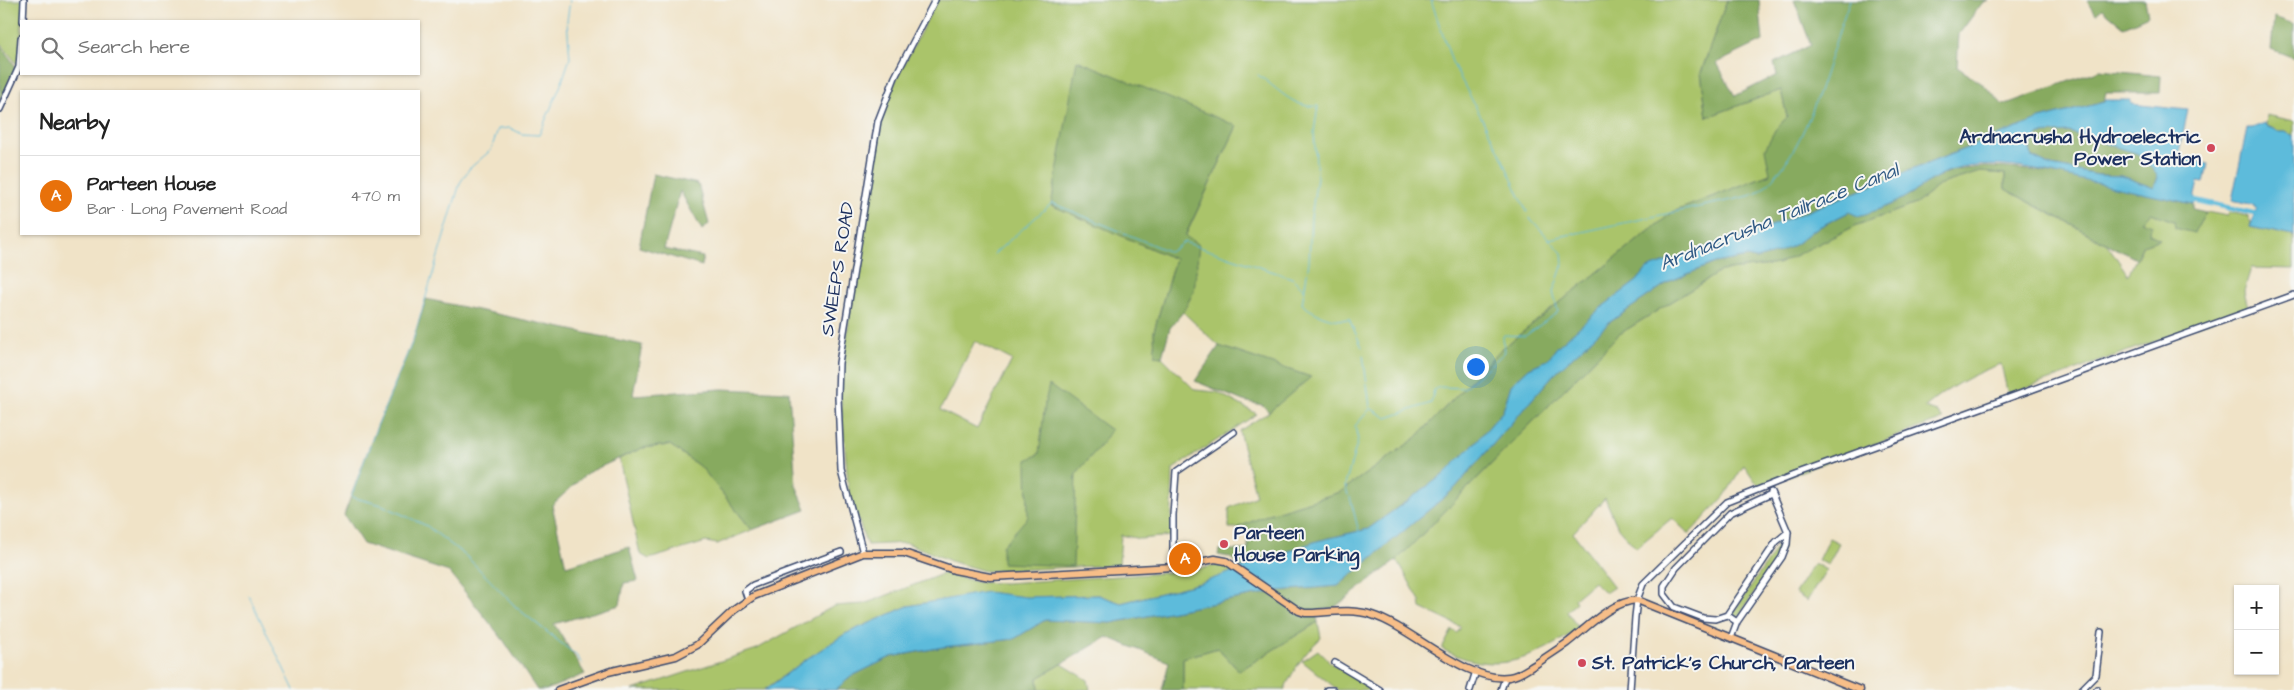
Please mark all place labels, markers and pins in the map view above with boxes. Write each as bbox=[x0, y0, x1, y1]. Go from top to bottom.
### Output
place label: Ardnacrusha Hydroelectric Power Station bbox=[1960, 124, 2201, 173]
marker: Ardnacrusha Hydroelectric Power Station bbox=[2205, 142, 2217, 154]
place label: Parteen House Parking bbox=[1234, 520, 1360, 570]
marker: Parteen House Parking bbox=[1218, 538, 1230, 550]
pin: A bbox=[1169, 540, 1201, 578]
place label: St. Patrick's Church, Parteen bbox=[1591, 650, 1855, 677]
marker: St. Patrick's Church, Parteen bbox=[1576, 657, 1588, 669]

